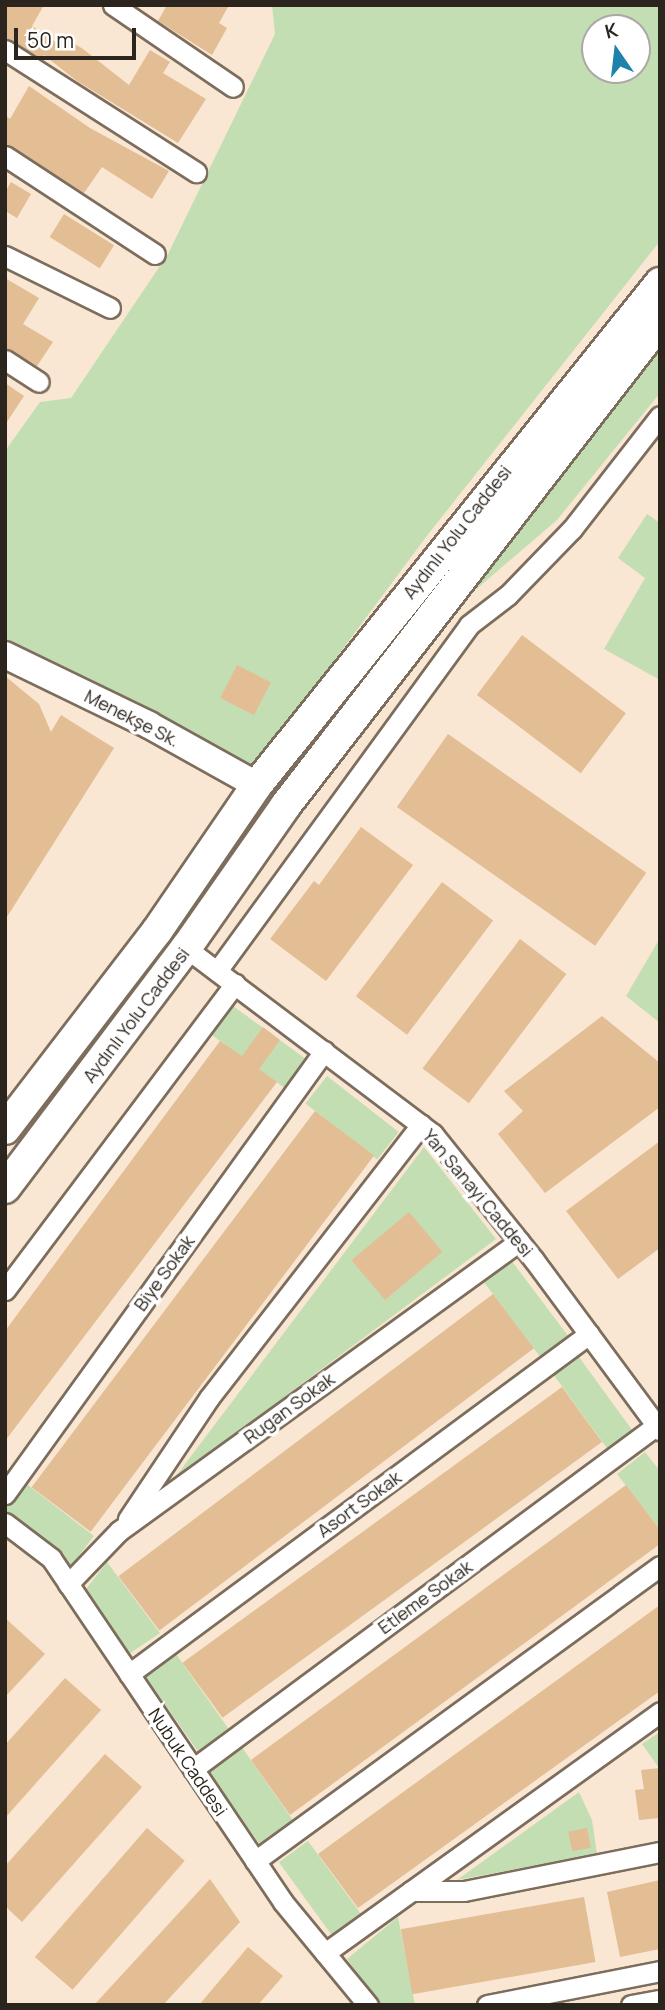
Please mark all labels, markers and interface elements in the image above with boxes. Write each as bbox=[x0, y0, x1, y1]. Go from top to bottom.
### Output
scale bar bbox=[18, 14, 140, 58]
north arrow bbox=[581, 14, 651, 84]
text: K bbox=[602, 16, 621, 45]
text: 50 m bbox=[27, 26, 74, 54]
street label: Aydınlı Yolu Caddesi bbox=[398, 461, 516, 603]
street label: Menekşe Sk. bbox=[81, 685, 183, 751]
street label: Aydınlı Yolu Caddesi bbox=[78, 943, 194, 1087]
street label: Yan Sanayi Caddesi bbox=[418, 1125, 538, 1261]
street label: Biye Sokak bbox=[129, 1231, 199, 1315]
street label: Rugan Sokak bbox=[240, 1368, 338, 1448]
street label: Asort Sokak bbox=[313, 1466, 405, 1542]
street label: Etleme Sokak bbox=[374, 1556, 476, 1638]
street label: Nubuk Caddesi bbox=[144, 1704, 232, 1820]

